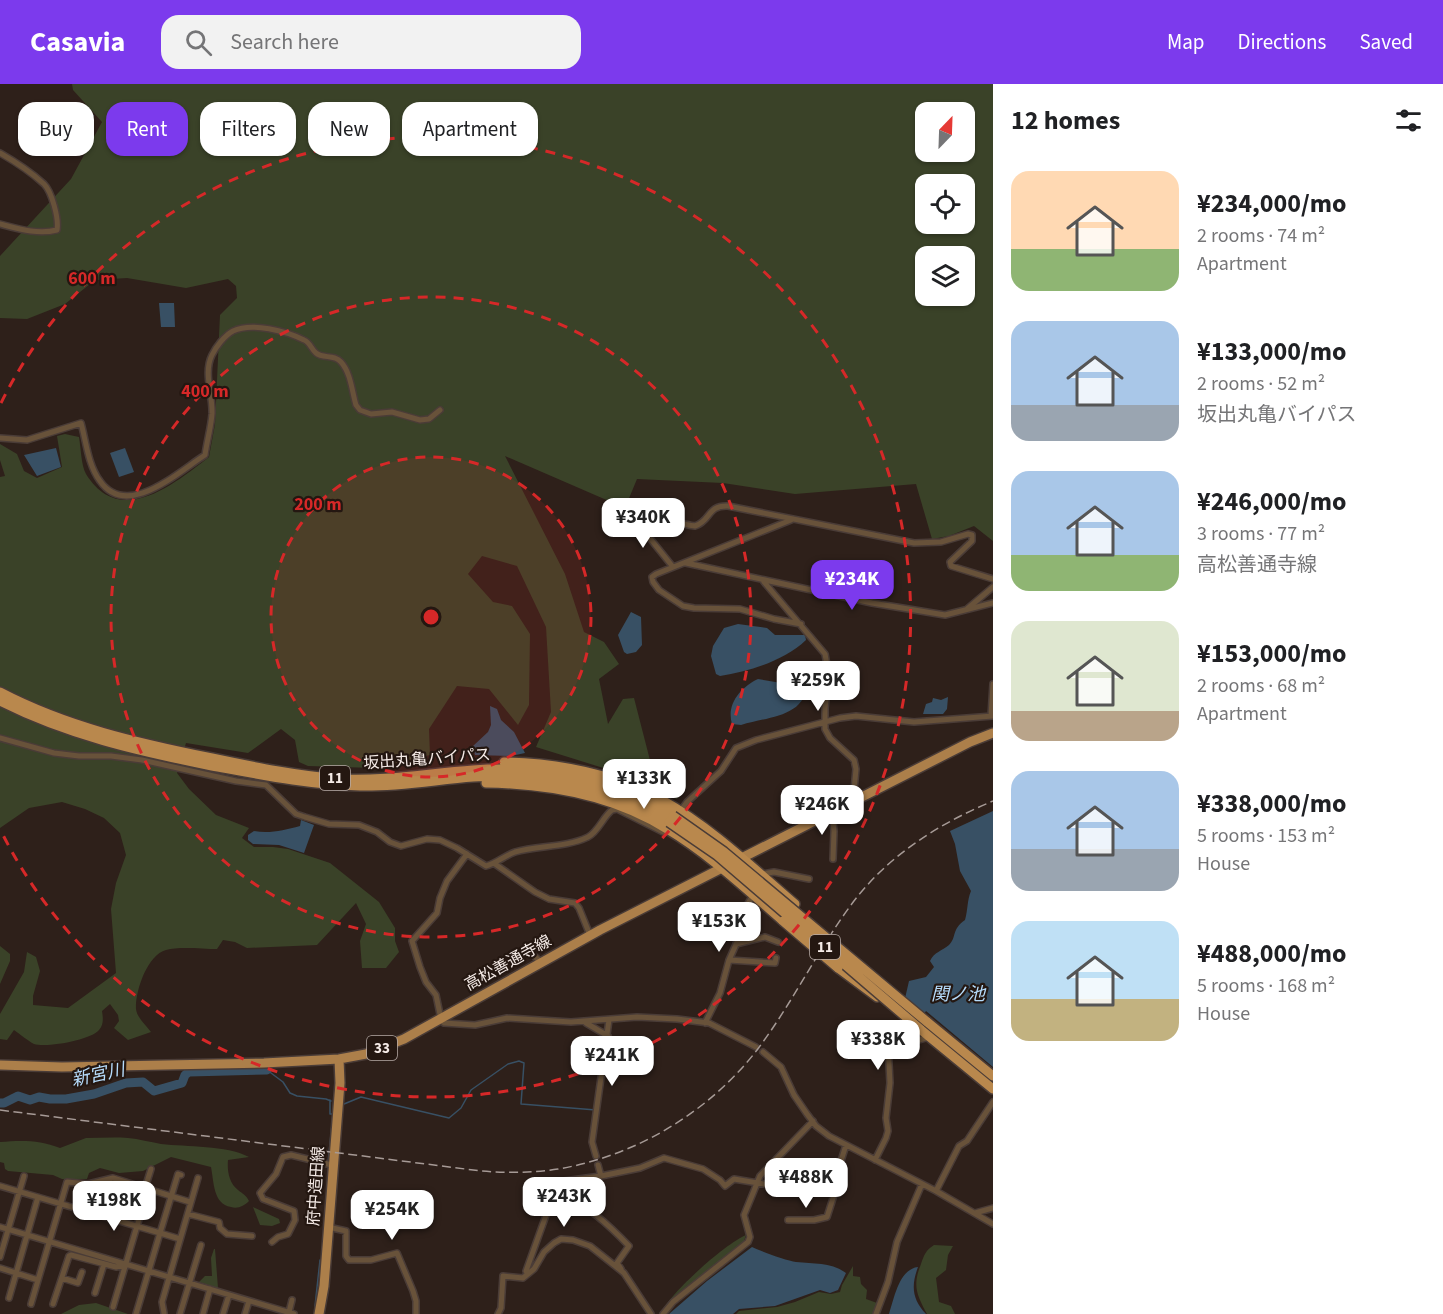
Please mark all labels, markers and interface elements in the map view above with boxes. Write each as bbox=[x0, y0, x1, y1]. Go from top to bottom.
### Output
search box bbox=[161, 15, 581, 69]
text: Casavia bbox=[30, 22, 125, 62]
icon: search bbox=[182, 26, 215, 59]
text: Search here bbox=[230, 26, 339, 58]
text: Map bbox=[1167, 27, 1205, 57]
text: Directions bbox=[1238, 27, 1326, 57]
text: Saved bbox=[1359, 27, 1413, 57]
chip: Buy bbox=[18, 102, 94, 156]
chip: Rent bbox=[106, 102, 188, 156]
chip: Filters bbox=[200, 102, 296, 156]
chip: New bbox=[308, 102, 390, 156]
chip: Apartment bbox=[402, 102, 538, 156]
north arrow bbox=[915, 102, 975, 162]
map controls bbox=[915, 102, 975, 306]
text: 12 homes bbox=[1011, 102, 1120, 139]
icon: filters bbox=[1392, 104, 1425, 137]
button: locate bbox=[915, 174, 975, 234]
text: ¥234,000/mo bbox=[1197, 185, 1346, 222]
icon: home bbox=[1059, 195, 1131, 267]
text: 2 rooms · 74 m² bbox=[1197, 222, 1325, 250]
button: layers bbox=[915, 246, 975, 306]
text: Apartment bbox=[1197, 250, 1287, 278]
text: 600 m bbox=[68, 266, 116, 291]
text: ¥133,000/mo bbox=[1197, 333, 1346, 370]
icon: home bbox=[1059, 345, 1131, 417]
text: 2 rooms · 52 m² bbox=[1197, 370, 1325, 398]
text: 400 m bbox=[181, 379, 229, 404]
text: 坂出丸亀バイパス bbox=[1197, 401, 1357, 429]
text: ¥246,000/mo bbox=[1197, 483, 1346, 520]
text: 200 m bbox=[294, 492, 342, 517]
icon: home bbox=[1059, 495, 1131, 567]
pin: ¥340K bbox=[601, 498, 685, 549]
text: ¥340K bbox=[616, 503, 670, 531]
text: 3 rooms · 77 m² bbox=[1197, 520, 1325, 548]
text: 高松善通寺線 bbox=[1197, 551, 1317, 579]
pin: ¥234K bbox=[810, 560, 894, 611]
text: ¥234K bbox=[825, 565, 879, 593]
centre of rings bbox=[421, 607, 441, 627]
text: ¥153,000/mo bbox=[1197, 635, 1346, 672]
icon: home bbox=[1059, 645, 1131, 717]
pin: ¥259K bbox=[776, 661, 860, 712]
text: ¥259K bbox=[791, 666, 845, 694]
text: 2 rooms · 68 m² bbox=[1197, 672, 1325, 700]
text: Apartment bbox=[1197, 700, 1287, 728]
street label: 坂出丸亀バイパス bbox=[363, 744, 491, 774]
pin: ¥133K bbox=[602, 759, 686, 810]
text: ¥133K bbox=[617, 764, 671, 792]
road number: 11 bbox=[320, 766, 350, 790]
pin: ¥246K bbox=[780, 785, 864, 836]
text: ¥338,000/mo bbox=[1197, 785, 1346, 822]
text: ¥246K bbox=[795, 790, 849, 818]
icon: home bbox=[1059, 795, 1131, 867]
text: 5 rooms · 153 m² bbox=[1197, 822, 1335, 850]
text: House bbox=[1197, 850, 1250, 878]
pin: ¥153K bbox=[677, 902, 761, 953]
text: ¥153K bbox=[692, 907, 746, 935]
street label: 高松善通寺線 bbox=[461, 930, 555, 996]
road number: 11 bbox=[810, 935, 840, 959]
text: ¥488,000/mo bbox=[1197, 935, 1346, 972]
icon: home bbox=[1059, 945, 1131, 1017]
text: 5 rooms · 168 m² bbox=[1197, 972, 1335, 1000]
water label: 関ノ池 bbox=[931, 982, 987, 1007]
text: House bbox=[1197, 1000, 1250, 1028]
pin: ¥338K bbox=[836, 1020, 920, 1071]
text: ¥338K bbox=[851, 1025, 905, 1053]
road number: 33 bbox=[367, 1036, 397, 1060]
pin: ¥241K bbox=[570, 1036, 654, 1087]
text: ¥241K bbox=[585, 1041, 639, 1069]
water label: 新宮川 bbox=[69, 1057, 129, 1093]
street label: 府中造田線 bbox=[302, 1145, 330, 1227]
pin: ¥488K bbox=[764, 1158, 848, 1209]
text: ¥488K bbox=[779, 1163, 833, 1191]
pin: ¥243K bbox=[522, 1177, 606, 1228]
pin: ¥198K bbox=[72, 1181, 156, 1232]
text: ¥243K bbox=[537, 1182, 591, 1210]
text: ¥198K bbox=[87, 1186, 141, 1214]
pin: ¥254K bbox=[350, 1190, 434, 1241]
text: ¥254K bbox=[365, 1195, 419, 1223]

